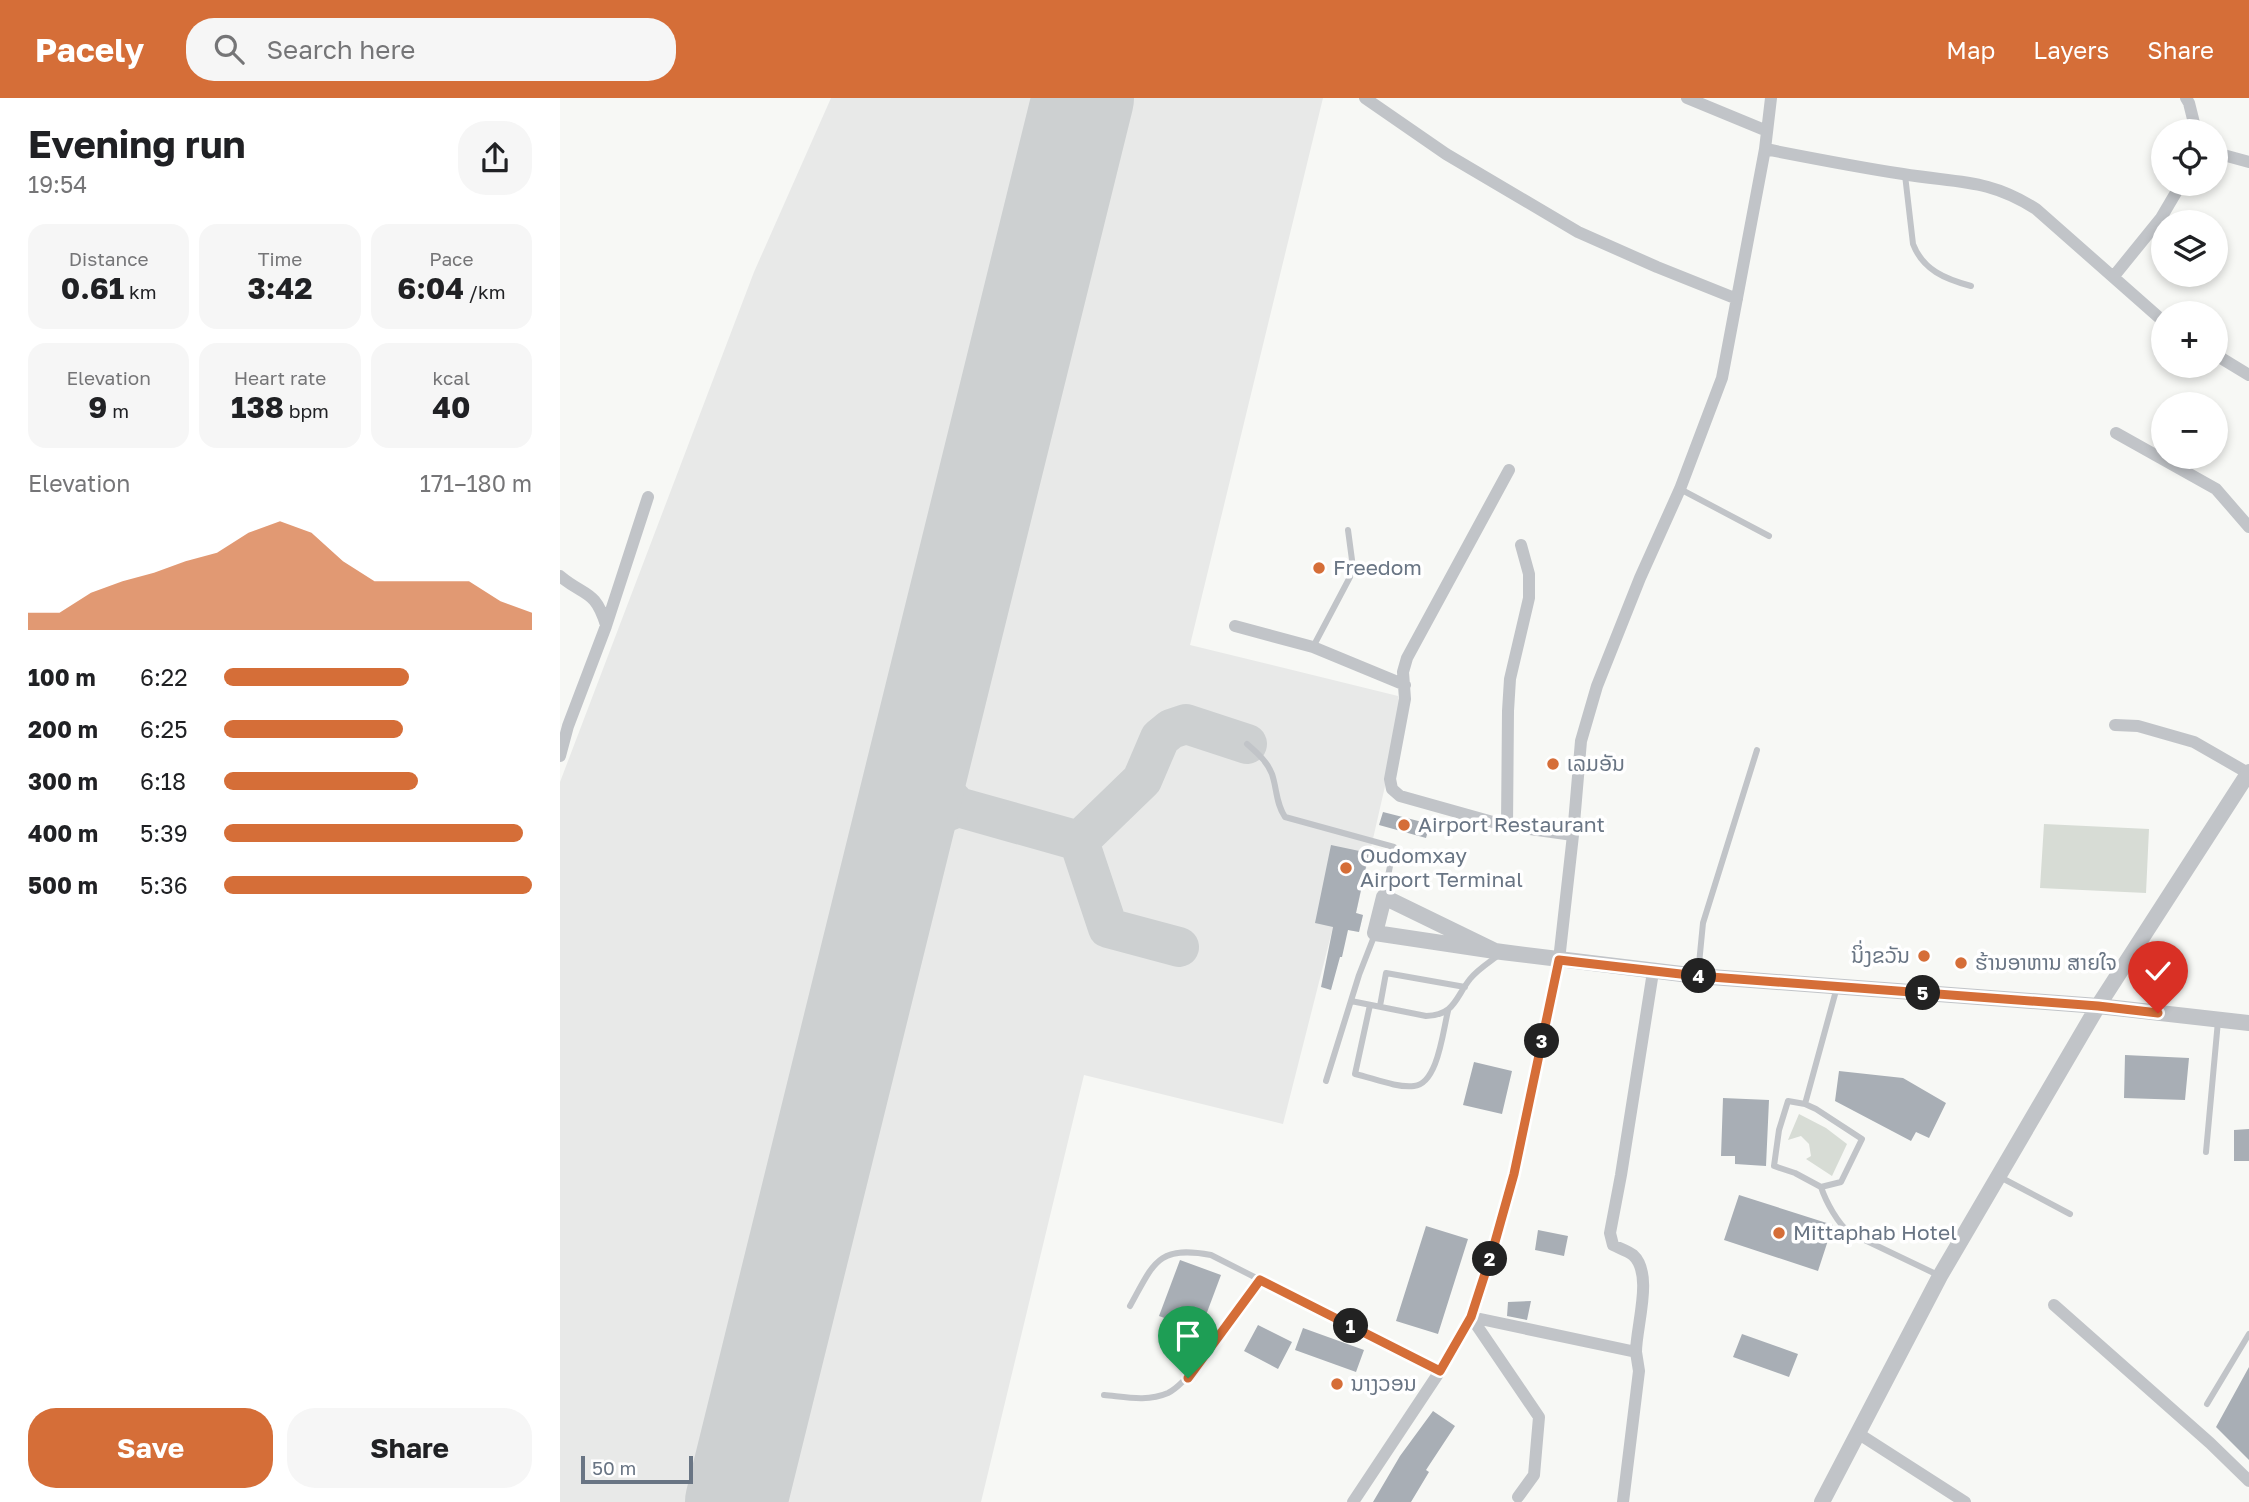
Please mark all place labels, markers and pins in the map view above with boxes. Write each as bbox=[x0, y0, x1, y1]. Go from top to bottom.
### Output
place label: Freedom bbox=[1333, 554, 1422, 580]
marker: Freedom bbox=[1311, 560, 1327, 576]
place label: ເລມອັນ bbox=[1567, 750, 1625, 776]
marker: ເລມອັນ bbox=[1545, 756, 1561, 772]
place label: Airport Restaurant bbox=[1418, 811, 1605, 837]
marker: Airport Restaurant bbox=[1396, 817, 1412, 833]
place label: Oudomxay Airport Terminal bbox=[1360, 842, 1523, 892]
marker: Oudomxay Airport Terminal bbox=[1338, 860, 1354, 876]
place label: ນິ່ງຂວັນ bbox=[1851, 940, 1910, 968]
pin bbox=[2128, 941, 2188, 1013]
marker: ນິ່ງຂວັນ bbox=[1916, 948, 1932, 964]
place label: ຮ້ານອາຫານ ສາຍໃຈ bbox=[1975, 949, 2117, 975]
marker: ຮ້ານອາຫານ ສາຍໃຈ bbox=[1953, 955, 1969, 971]
pin: 4 bbox=[1682, 958, 1716, 994]
pin: 5 bbox=[1906, 976, 1940, 1010]
pin: 3 bbox=[1524, 1024, 1560, 1058]
place label: Mittaphab Hotel bbox=[1793, 1219, 1957, 1245]
marker: Mittaphab Hotel bbox=[1771, 1225, 1787, 1241]
pin: 2 bbox=[1472, 1242, 1508, 1276]
pin bbox=[1158, 1306, 1218, 1378]
pin: 1 bbox=[1334, 1308, 1368, 1344]
place label: ນາງວອນ bbox=[1351, 1370, 1417, 1396]
marker: ນາງວອນ bbox=[1329, 1376, 1345, 1392]

